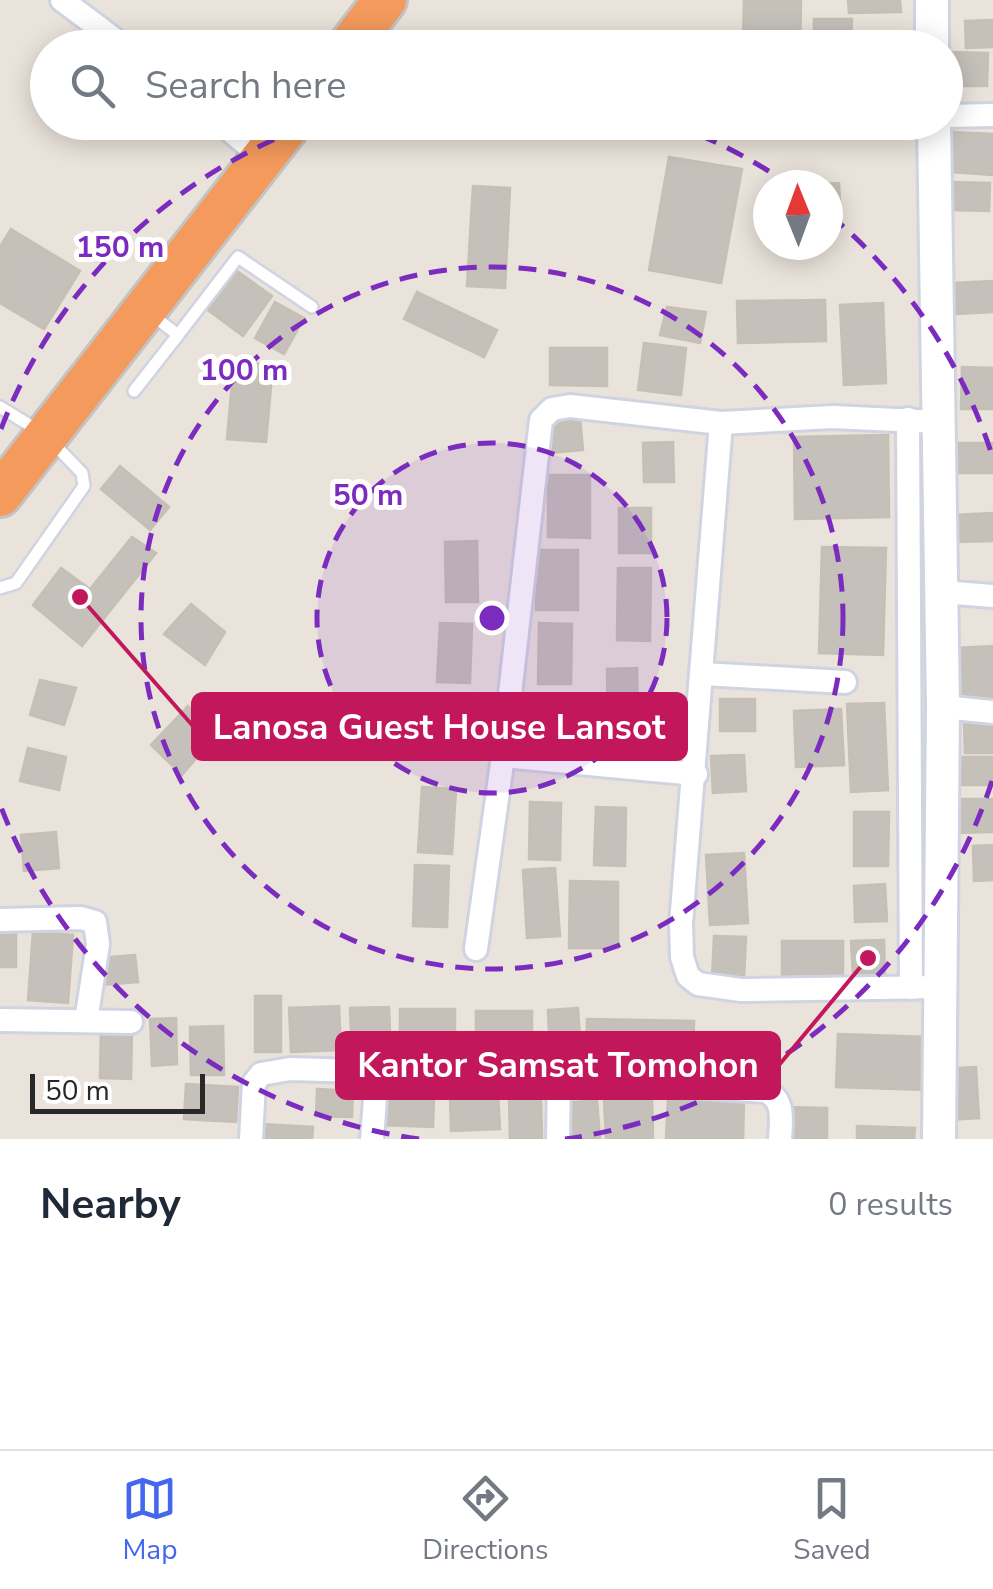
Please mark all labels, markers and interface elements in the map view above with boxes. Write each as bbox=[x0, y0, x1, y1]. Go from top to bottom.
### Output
search box bbox=[30, 30, 963, 140]
icon: search bbox=[65, 58, 120, 113]
text: Search here bbox=[145, 60, 346, 111]
north arrow bbox=[753, 170, 843, 260]
text: 150 m bbox=[76, 227, 164, 268]
text: 100 m bbox=[200, 350, 288, 391]
text: 50 m bbox=[333, 475, 403, 516]
centre of rings bbox=[474, 600, 510, 636]
callout: Lanosa Guest House Lansot bbox=[193, 694, 686, 759]
text: Lanosa Guest House Lansot bbox=[213, 704, 666, 751]
callout: Kantor Samsat Tomohon bbox=[337, 1033, 779, 1098]
text: Kantor Samsat Tomohon bbox=[357, 1042, 759, 1089]
scale bar bbox=[30, 1069, 205, 1114]
text: 50 m bbox=[45, 1072, 110, 1110]
text: Nearby bbox=[40, 1176, 181, 1233]
text: 0 results bbox=[828, 1183, 953, 1226]
tab: Map bbox=[122, 1471, 177, 1569]
tab: Directions bbox=[422, 1471, 548, 1569]
tab: Saved bbox=[793, 1471, 871, 1569]

